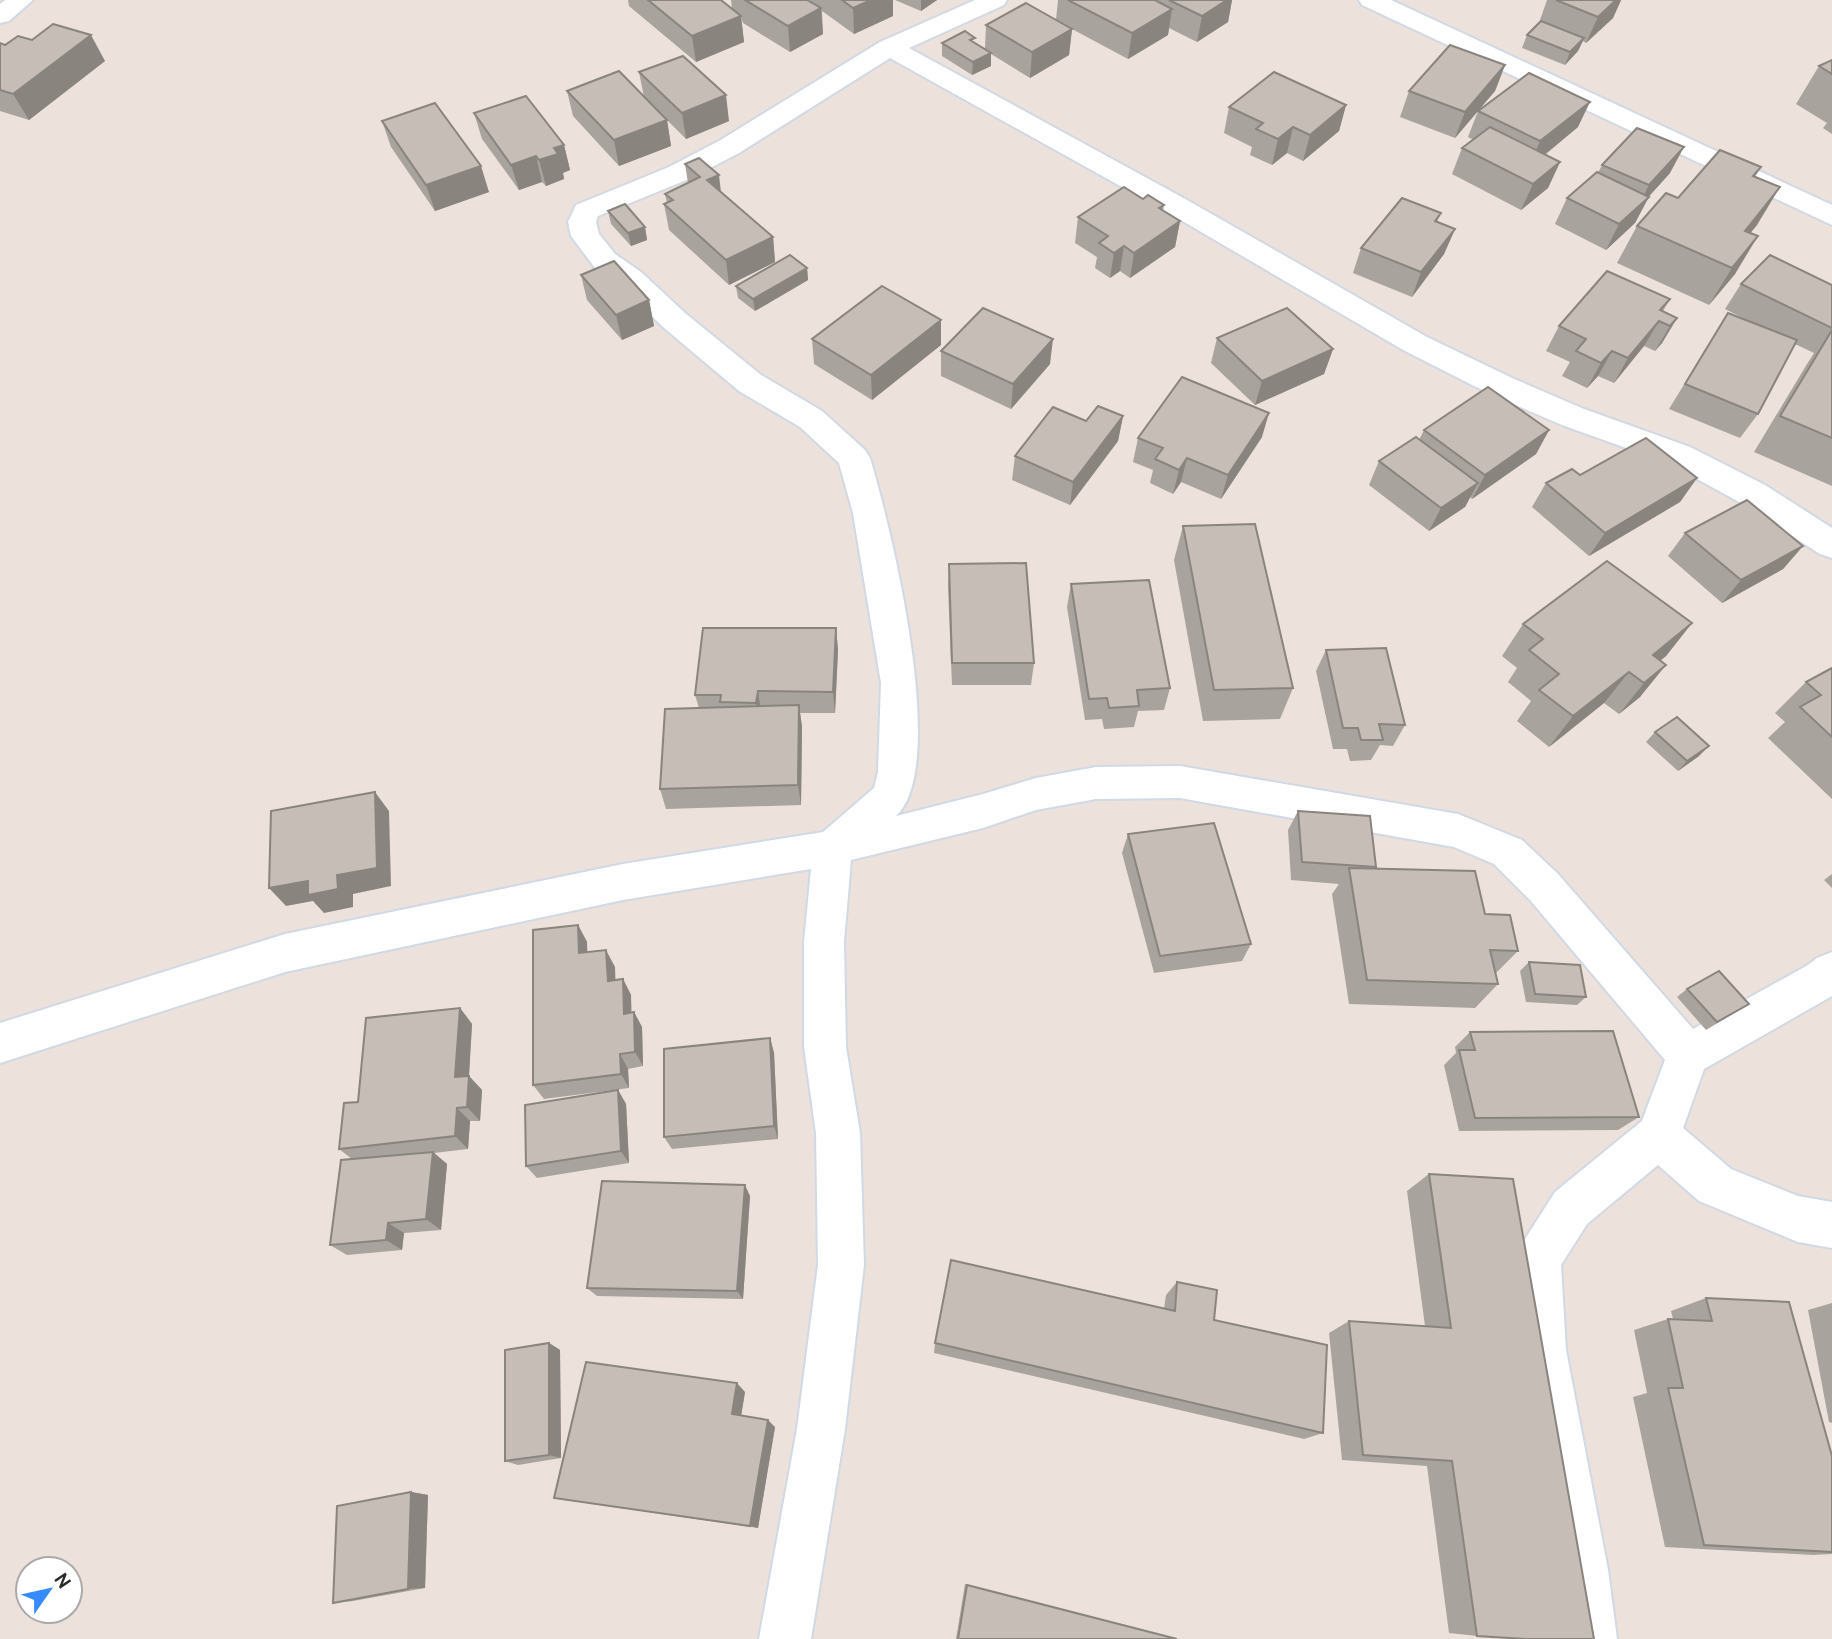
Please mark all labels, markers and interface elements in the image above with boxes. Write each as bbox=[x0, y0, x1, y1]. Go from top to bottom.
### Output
north arrow bbox=[14, 1555, 84, 1625]
text: N bbox=[49, 1569, 76, 1593]

